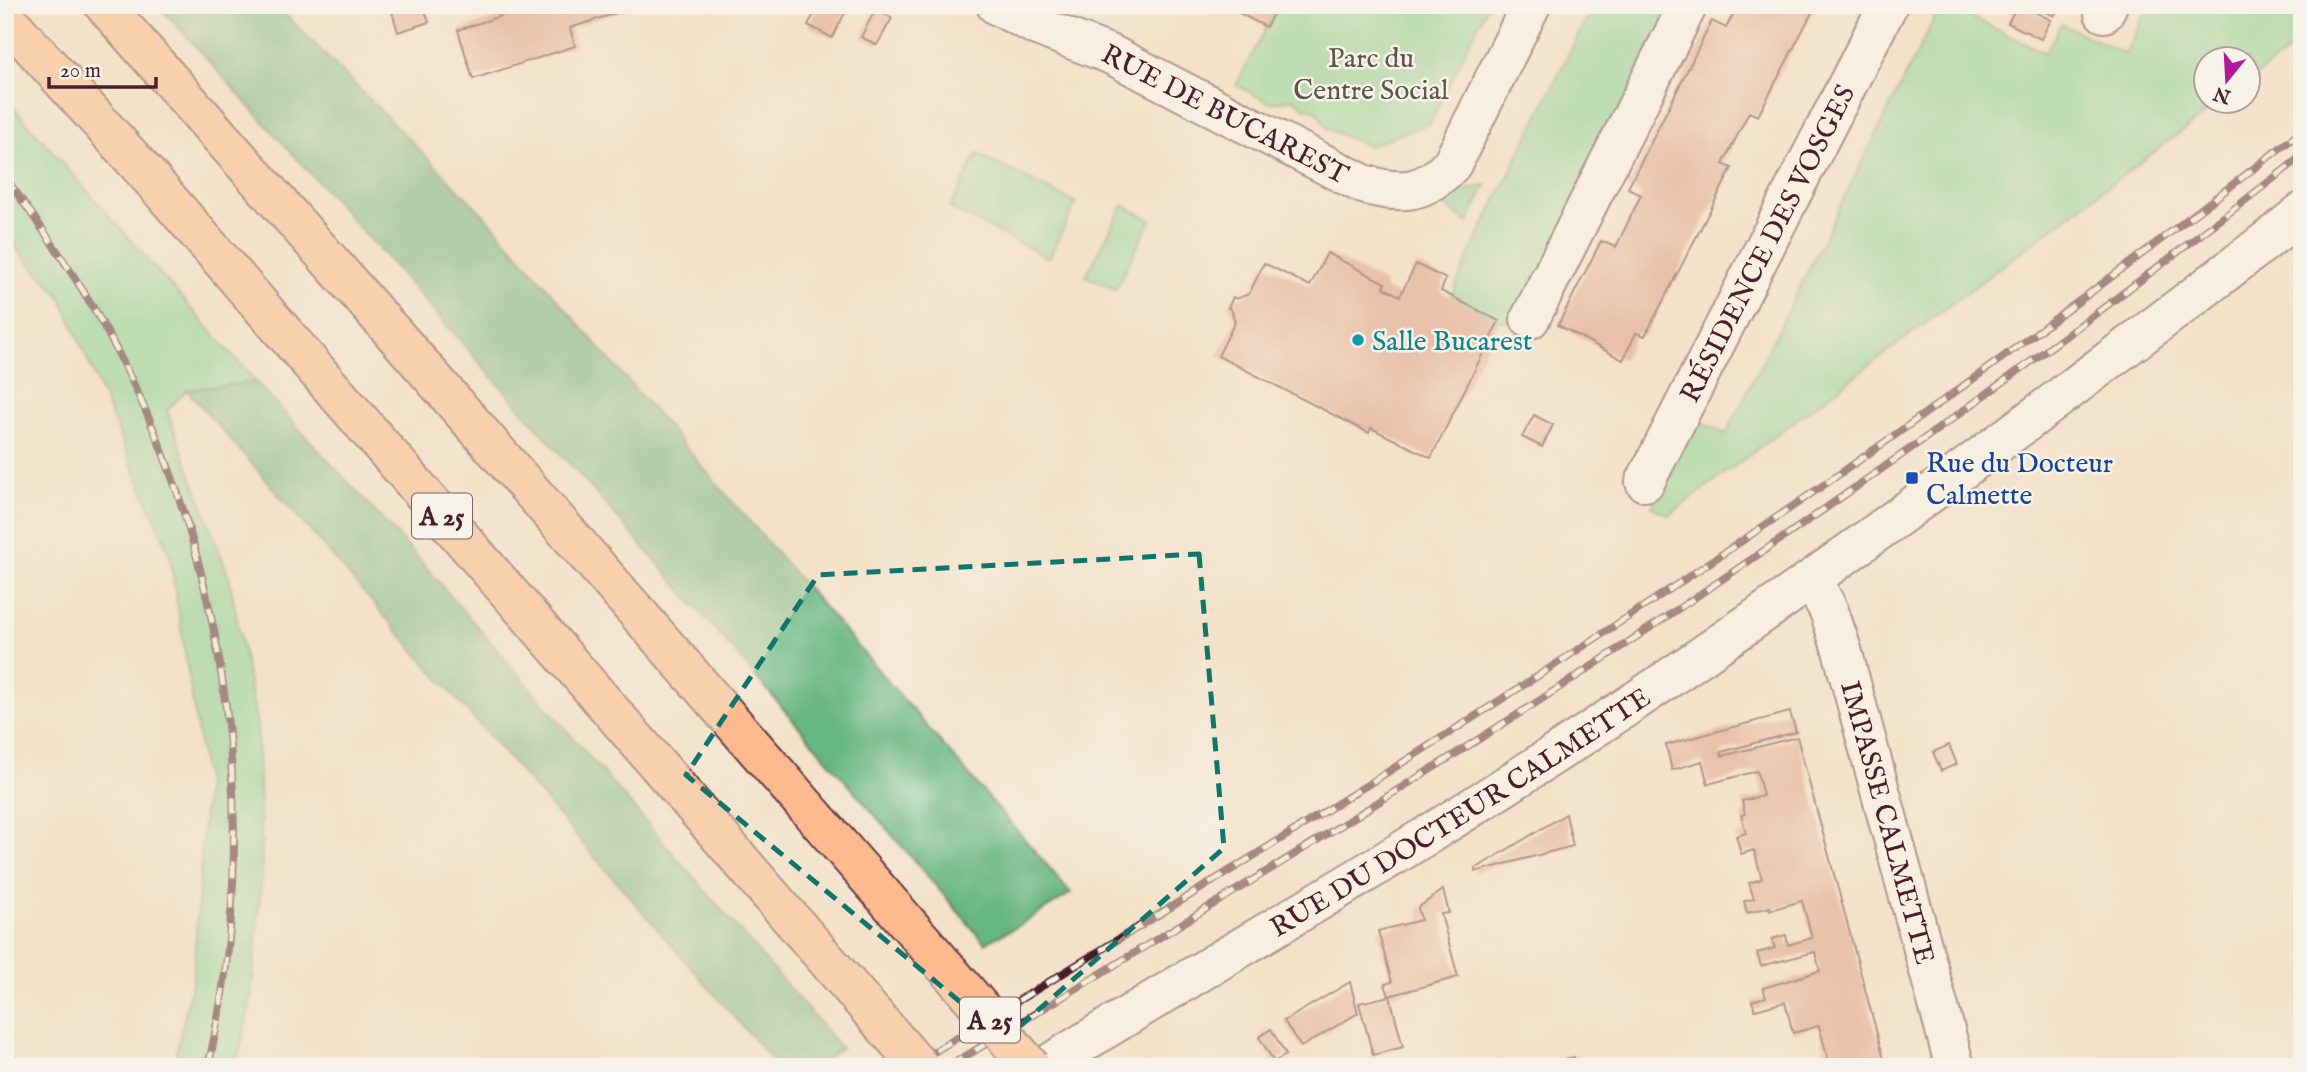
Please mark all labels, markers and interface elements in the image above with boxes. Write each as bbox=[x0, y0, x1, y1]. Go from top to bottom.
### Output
street label: RUE DE BUCAREST bbox=[1095, 38, 1354, 194]
park label: Parc du Centre Social bbox=[1293, 42, 1449, 109]
scale bar bbox=[49, 46, 156, 90]
north arrow bbox=[2192, 46, 2262, 116]
text: 20 m bbox=[60, 58, 101, 85]
street label: RÉSIDENCE DES VOSGES bbox=[1673, 80, 1864, 409]
text: N bbox=[2210, 80, 2235, 109]
place label: Salle Bucarest bbox=[1372, 325, 1533, 360]
marker: Salle Bucarest bbox=[1350, 332, 1366, 348]
place label: Rue du Docteur Calmette bbox=[1926, 447, 2113, 514]
marker: Rue du Docteur Calmette bbox=[1904, 470, 1920, 486]
road number: A 25 bbox=[412, 494, 472, 538]
street label: IMPASSE CALMETTE bbox=[1831, 678, 1941, 969]
street label: RUE DU DOCTEUR CALMETTE bbox=[1264, 681, 1658, 946]
road number: A 25 bbox=[960, 998, 1020, 1042]

